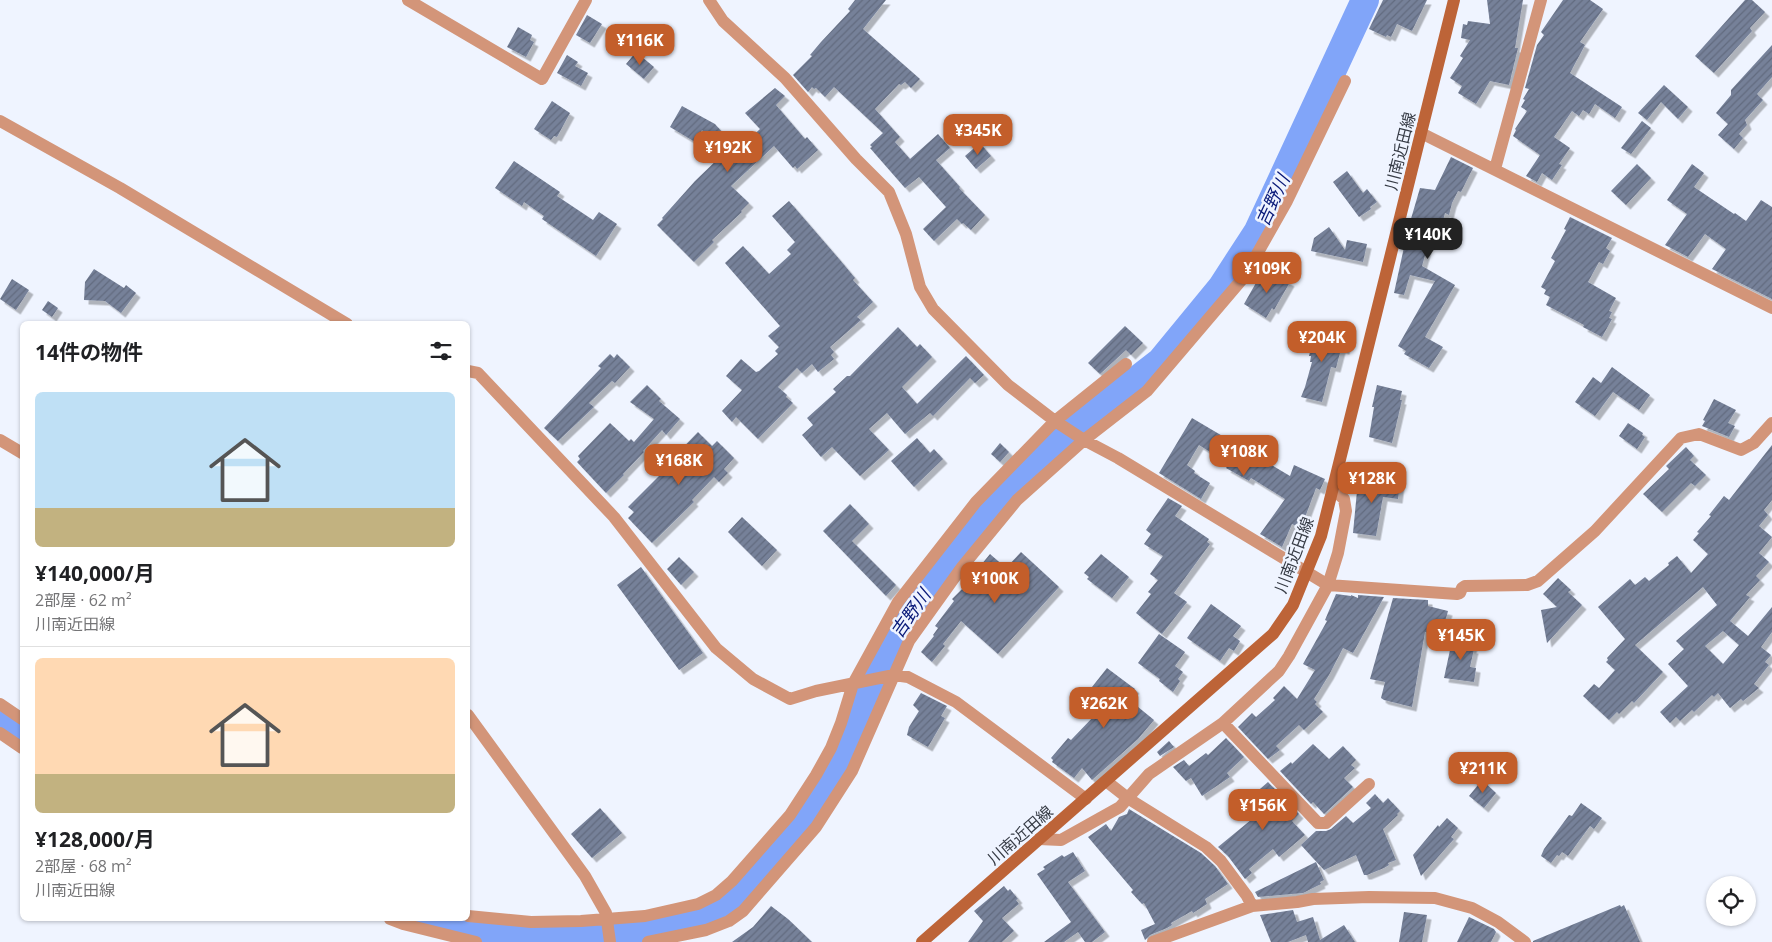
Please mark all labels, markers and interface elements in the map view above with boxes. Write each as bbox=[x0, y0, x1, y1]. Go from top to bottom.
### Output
pin: ¥116K bbox=[605, 23, 675, 66]
text: ¥116K bbox=[616, 29, 664, 51]
street label: 川南近田線 bbox=[1380, 110, 1420, 192]
pin: ¥345K bbox=[943, 114, 1013, 156]
text: ¥345K bbox=[954, 119, 1002, 141]
pin: ¥192K bbox=[693, 130, 763, 173]
text: ¥192K bbox=[704, 136, 752, 158]
water label: 吉野川 bbox=[1250, 169, 1295, 230]
pin: ¥140K bbox=[1393, 218, 1463, 260]
text: ¥140K bbox=[1404, 223, 1452, 245]
pin: ¥109K bbox=[1232, 252, 1302, 294]
text: ¥109K bbox=[1243, 257, 1291, 279]
pin: ¥204K bbox=[1287, 320, 1357, 363]
text: ¥204K bbox=[1298, 326, 1346, 348]
icon: filters bbox=[427, 337, 455, 365]
text: 14件の物件 bbox=[35, 338, 143, 366]
icon: home bbox=[200, 425, 290, 515]
pin: ¥108K bbox=[1209, 434, 1279, 477]
text: ¥108K bbox=[1220, 440, 1268, 462]
pin: ¥168K bbox=[644, 444, 714, 486]
text: ¥168K bbox=[655, 449, 703, 471]
pin: ¥128K bbox=[1337, 462, 1407, 504]
text: ¥128K bbox=[1348, 467, 1396, 489]
street label: 川南近田線 bbox=[1269, 514, 1319, 596]
text: ¥140,000/月 bbox=[35, 559, 155, 587]
pin: ¥100K bbox=[960, 562, 1030, 604]
text: ¥100K bbox=[971, 567, 1019, 589]
water label: 吉野川 bbox=[885, 582, 936, 642]
text: 2部屋 · 62 m² bbox=[35, 589, 132, 611]
text: 川南近田線 bbox=[35, 613, 115, 635]
pin: ¥145K bbox=[1426, 618, 1496, 661]
text: ¥145K bbox=[1437, 624, 1485, 646]
pin: ¥262K bbox=[1069, 686, 1139, 729]
icon: home bbox=[200, 690, 290, 780]
text: ¥262K bbox=[1080, 692, 1128, 714]
pin: ¥211K bbox=[1448, 752, 1518, 794]
text: ¥211K bbox=[1459, 757, 1507, 779]
pin: ¥156K bbox=[1228, 788, 1298, 831]
text: ¥156K bbox=[1239, 794, 1287, 816]
street label: 川南近田線 bbox=[983, 800, 1057, 870]
text: ¥128,000/月 bbox=[35, 825, 155, 853]
text: 2部屋 · 68 m² bbox=[35, 855, 132, 877]
map controls bbox=[1706, 876, 1756, 926]
button: locate bbox=[1706, 876, 1756, 926]
text: 川南近田線 bbox=[35, 879, 115, 901]

